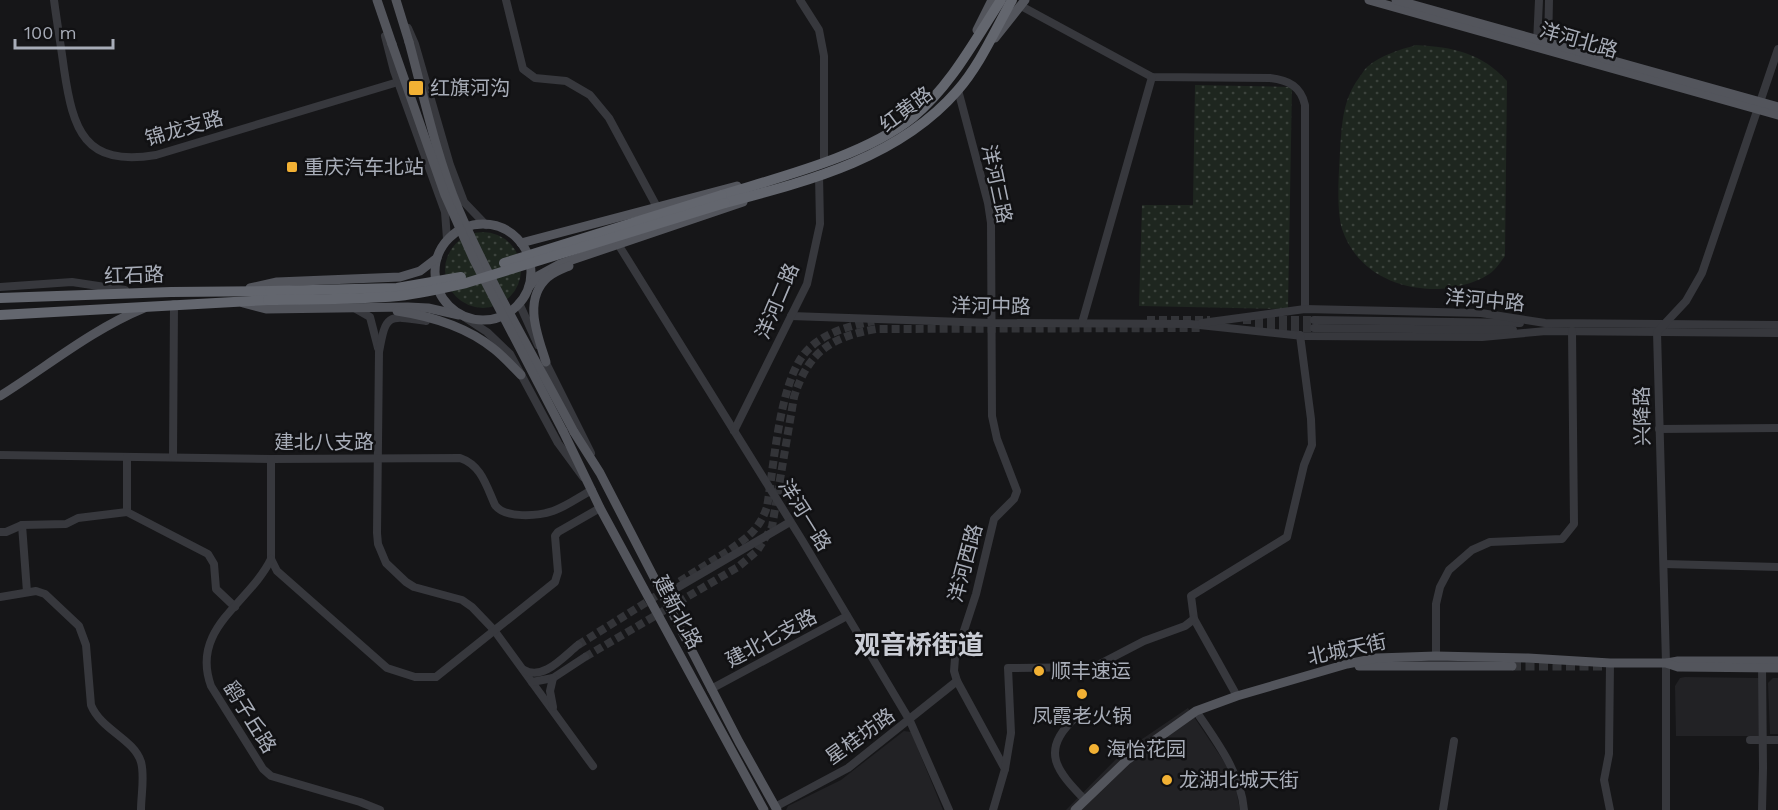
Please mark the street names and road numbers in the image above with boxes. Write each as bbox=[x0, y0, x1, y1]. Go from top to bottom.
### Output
street label: 洋河北路 bbox=[1537, 17, 1621, 63]
street label: 红黄路 bbox=[875, 81, 937, 137]
street label: 锦龙支路 bbox=[142, 105, 226, 151]
street label: 洋河三路 bbox=[977, 142, 1017, 226]
street label: 洋河二路 bbox=[750, 259, 804, 343]
street label: 红石路 bbox=[104, 262, 164, 288]
street label: 洋河中路 bbox=[1444, 285, 1526, 315]
street label: 洋河中路 bbox=[951, 293, 1031, 319]
street label: 兴降路 bbox=[1629, 386, 1655, 446]
street label: 建北八支路 bbox=[274, 430, 374, 454]
street label: 洋河一路 bbox=[774, 475, 836, 555]
street label: 洋河西路 bbox=[943, 521, 987, 605]
street label: 建新北路 bbox=[649, 571, 707, 653]
street label: 建北七支路 bbox=[721, 604, 821, 672]
street label: 北城天街 bbox=[1305, 629, 1389, 669]
street label: 鹞子丘路 bbox=[219, 677, 281, 757]
street label: 星桂坊路 bbox=[821, 703, 899, 769]

